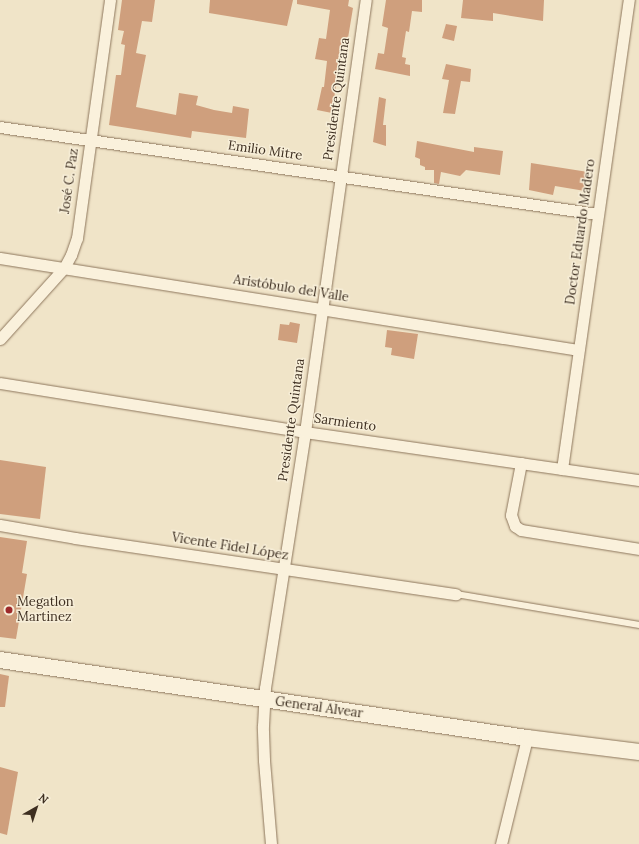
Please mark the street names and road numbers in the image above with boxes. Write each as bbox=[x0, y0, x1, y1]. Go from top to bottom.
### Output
street label: Presidente Quintana bbox=[321, 36, 353, 162]
street label: Emilio Mitre bbox=[227, 138, 303, 164]
street label: José C. Paz bbox=[58, 147, 82, 215]
street label: Doctor Eduardo Madero bbox=[563, 158, 599, 306]
street label: Aristóbulo del Valle bbox=[232, 272, 350, 306]
street label: Presidente Quintana bbox=[276, 357, 308, 483]
street label: Sarmiento bbox=[313, 411, 377, 435]
street label: Vicente Fidel López bbox=[170, 530, 290, 564]
street label: General Alvear bbox=[274, 694, 364, 722]

